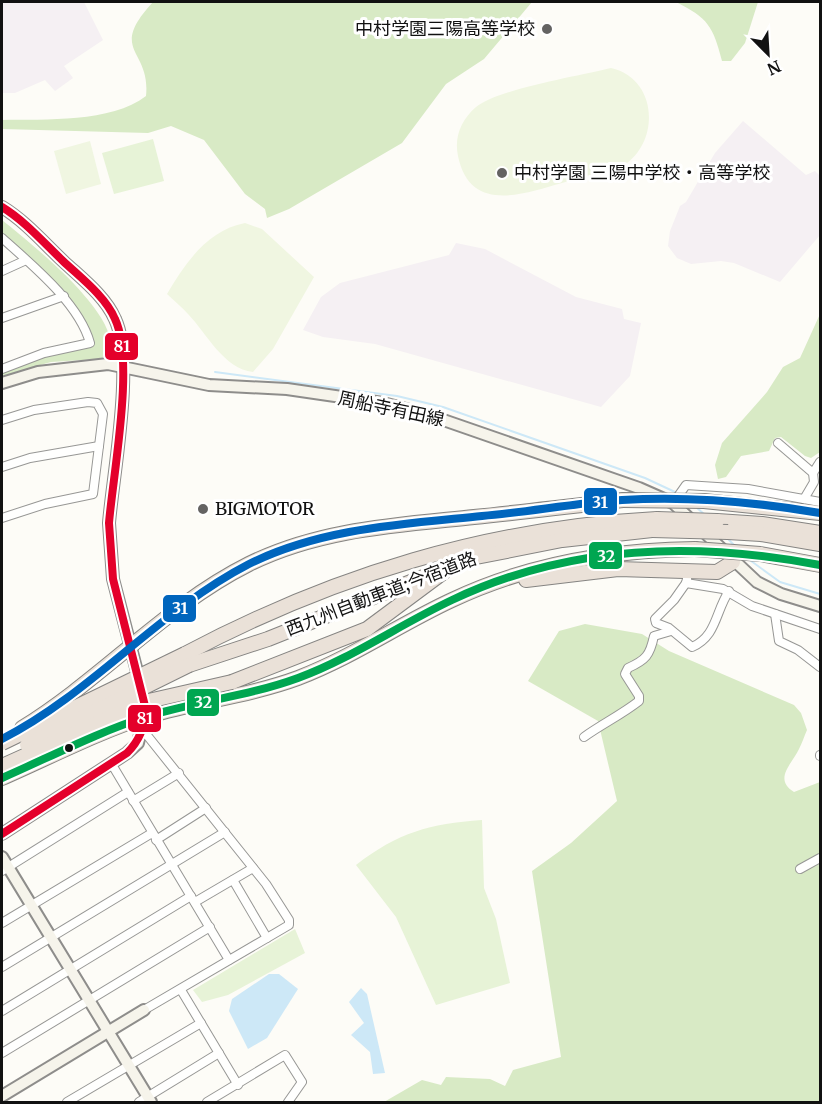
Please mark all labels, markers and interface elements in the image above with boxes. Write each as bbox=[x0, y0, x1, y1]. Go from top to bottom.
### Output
place label: 中村学園三陽高等学校 bbox=[355, 17, 535, 40]
marker: 中村学園三陽高等学校 bbox=[540, 22, 554, 36]
north arrow bbox=[738, 24, 798, 84]
text: N bbox=[764, 56, 784, 80]
place label: 中村学園 三陽中学校・高等学校 bbox=[514, 161, 770, 184]
marker: 中村学園 三陽中学校・高等学校 bbox=[495, 166, 509, 180]
line badge: 81 bbox=[104, 332, 139, 361]
text: 81 bbox=[114, 336, 131, 356]
street label: 周船寺有田線 bbox=[336, 386, 446, 431]
line badge: 31 bbox=[583, 487, 618, 516]
text: 31 bbox=[592, 492, 609, 512]
place label: BIGMOTOR bbox=[215, 497, 315, 520]
marker: BIGMOTOR bbox=[196, 502, 210, 516]
line badge: 32 bbox=[588, 541, 623, 570]
street label: 西九州自動車道;今宿道路 bbox=[282, 546, 480, 641]
text: 32 bbox=[597, 546, 615, 566]
line badge: 31 bbox=[162, 594, 197, 623]
text: 31 bbox=[172, 598, 189, 618]
line badge: 32 bbox=[186, 688, 220, 717]
text: 32 bbox=[194, 692, 212, 712]
line badge: 81 bbox=[127, 704, 162, 733]
text: 81 bbox=[137, 708, 154, 728]
unlabelled marker bbox=[63, 742, 75, 754]

